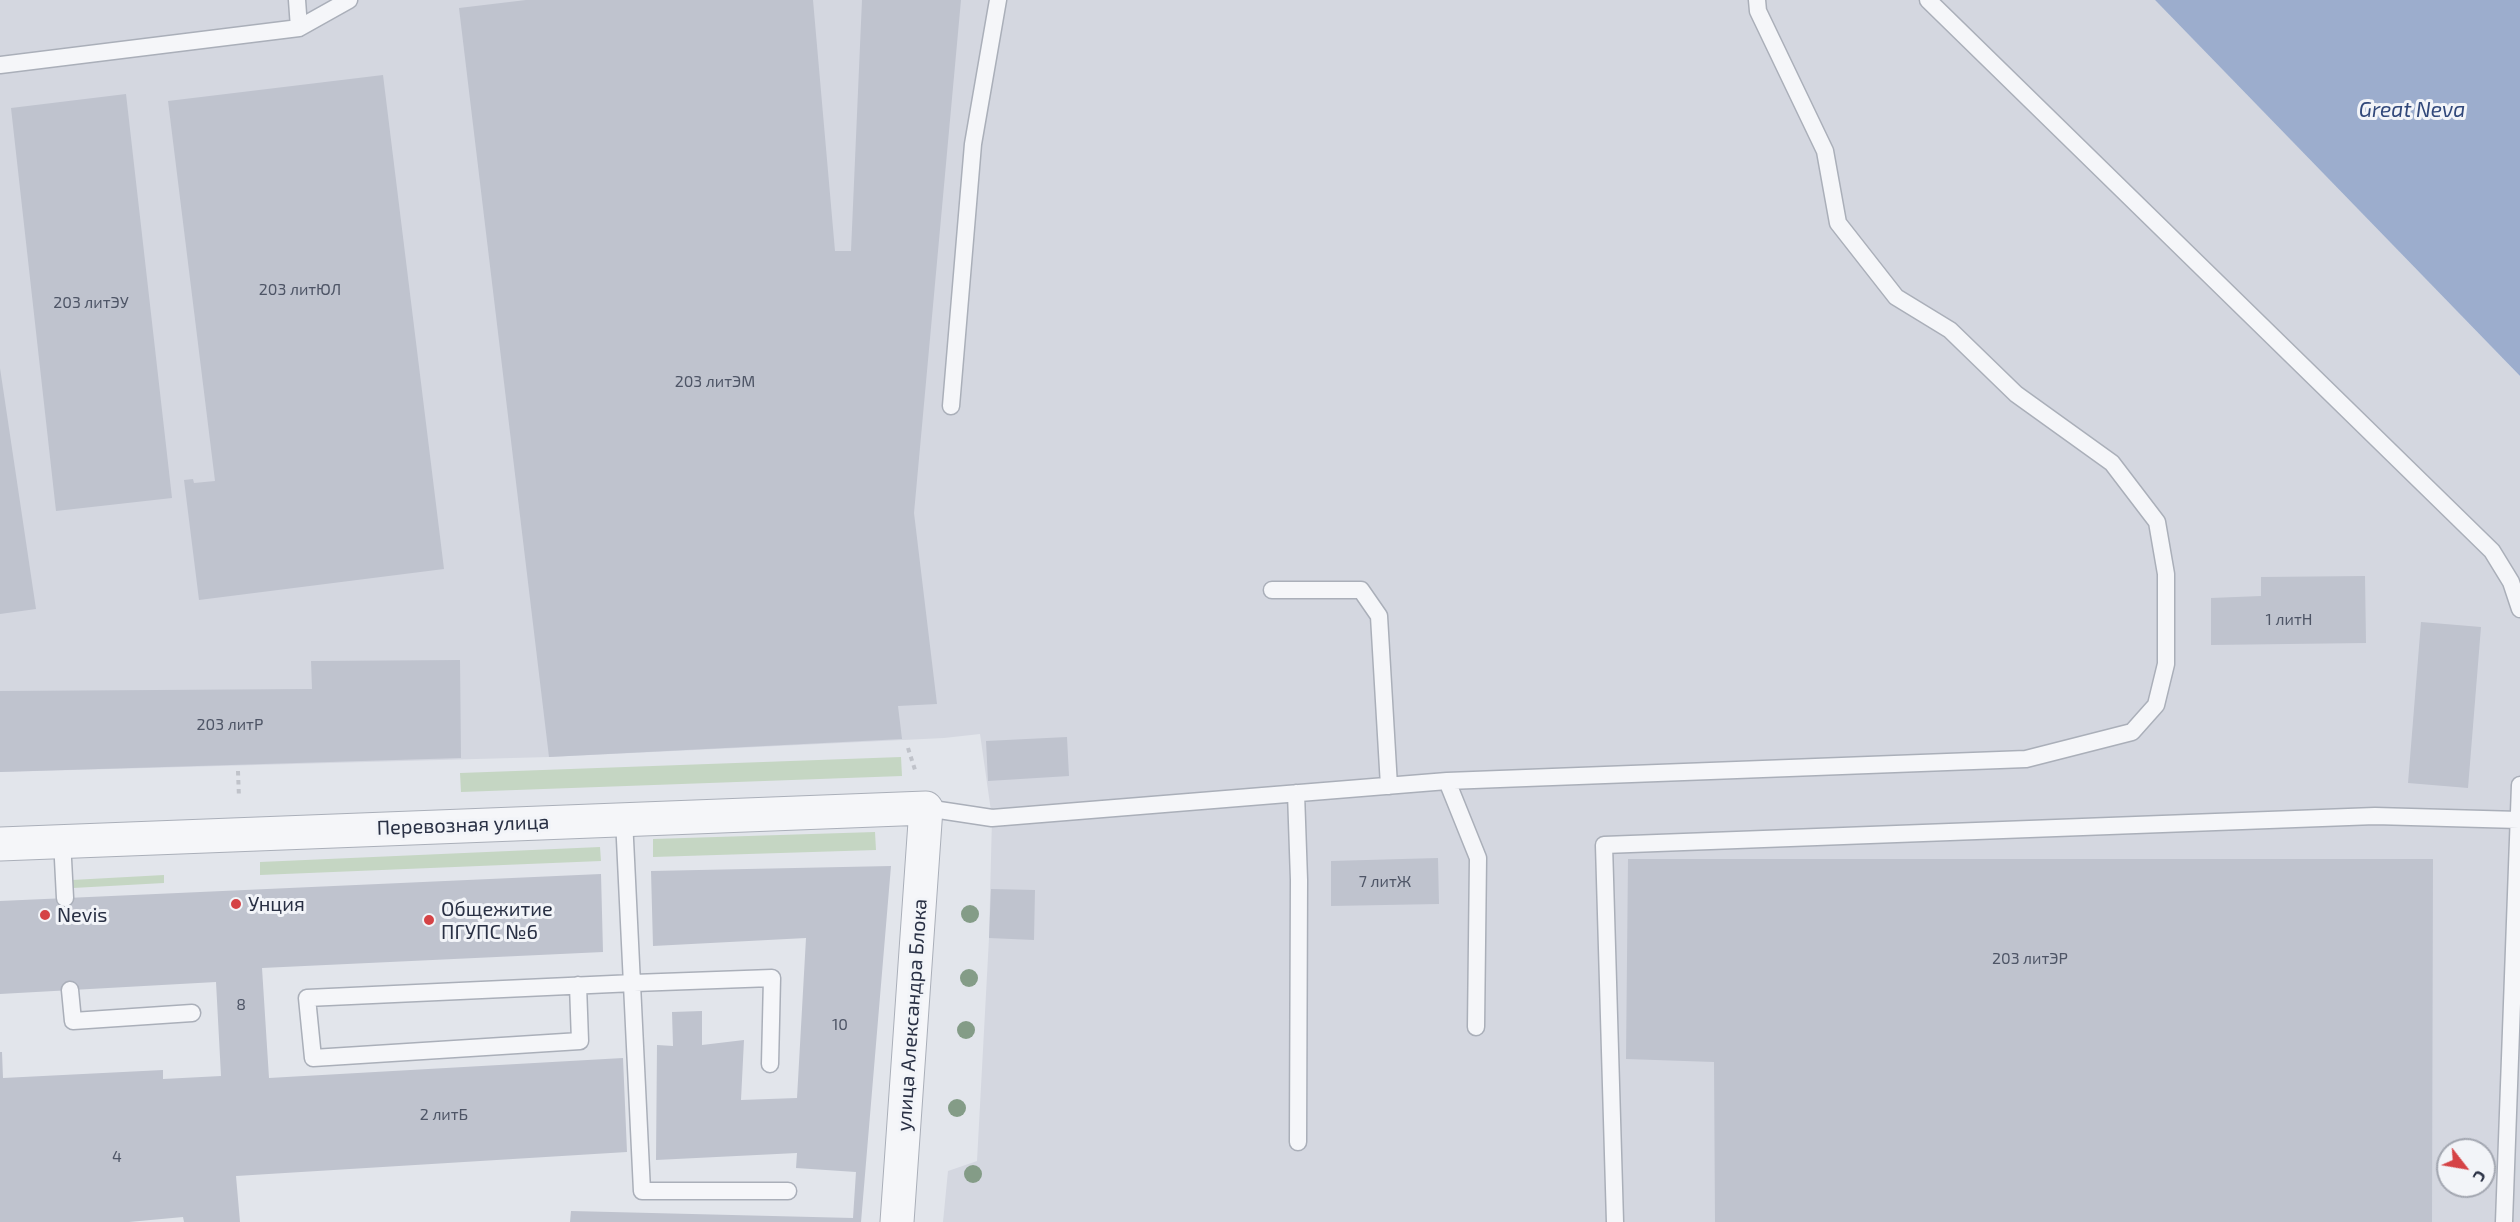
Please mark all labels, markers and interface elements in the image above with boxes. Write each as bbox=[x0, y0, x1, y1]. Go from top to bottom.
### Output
water label: Great Neva bbox=[2359, 97, 2465, 123]
house number: 203 литЮЛ bbox=[259, 280, 341, 300]
house number: 203 литЭУ bbox=[53, 293, 129, 313]
house number: 203 литЭМ bbox=[675, 372, 755, 392]
house number: 1 литН bbox=[2266, 610, 2312, 630]
house number: 203 литР bbox=[197, 715, 263, 735]
street label: Перевозная улица bbox=[376, 810, 550, 840]
house number: 7 литЖ bbox=[1359, 872, 1411, 892]
place label: Унция bbox=[248, 892, 305, 916]
marker: Унция bbox=[229, 897, 243, 911]
place label: Общежитие ПГУПС №6 bbox=[441, 897, 553, 944]
street label: улица Александра Блока bbox=[892, 898, 932, 1132]
place label: Nevis bbox=[57, 903, 107, 927]
marker: Nevis bbox=[38, 908, 52, 922]
marker: Общежитие ПГУПС №6 bbox=[422, 913, 436, 927]
house number: 203 литЭР bbox=[1992, 949, 2068, 969]
house number: 8 bbox=[236, 995, 246, 1015]
house number: 10 bbox=[832, 1015, 848, 1035]
house number: 2 литБ bbox=[420, 1105, 468, 1125]
north arrow bbox=[2436, 1138, 2496, 1198]
house number: 4 bbox=[112, 1147, 122, 1167]
text: С bbox=[2470, 1168, 2491, 1185]

